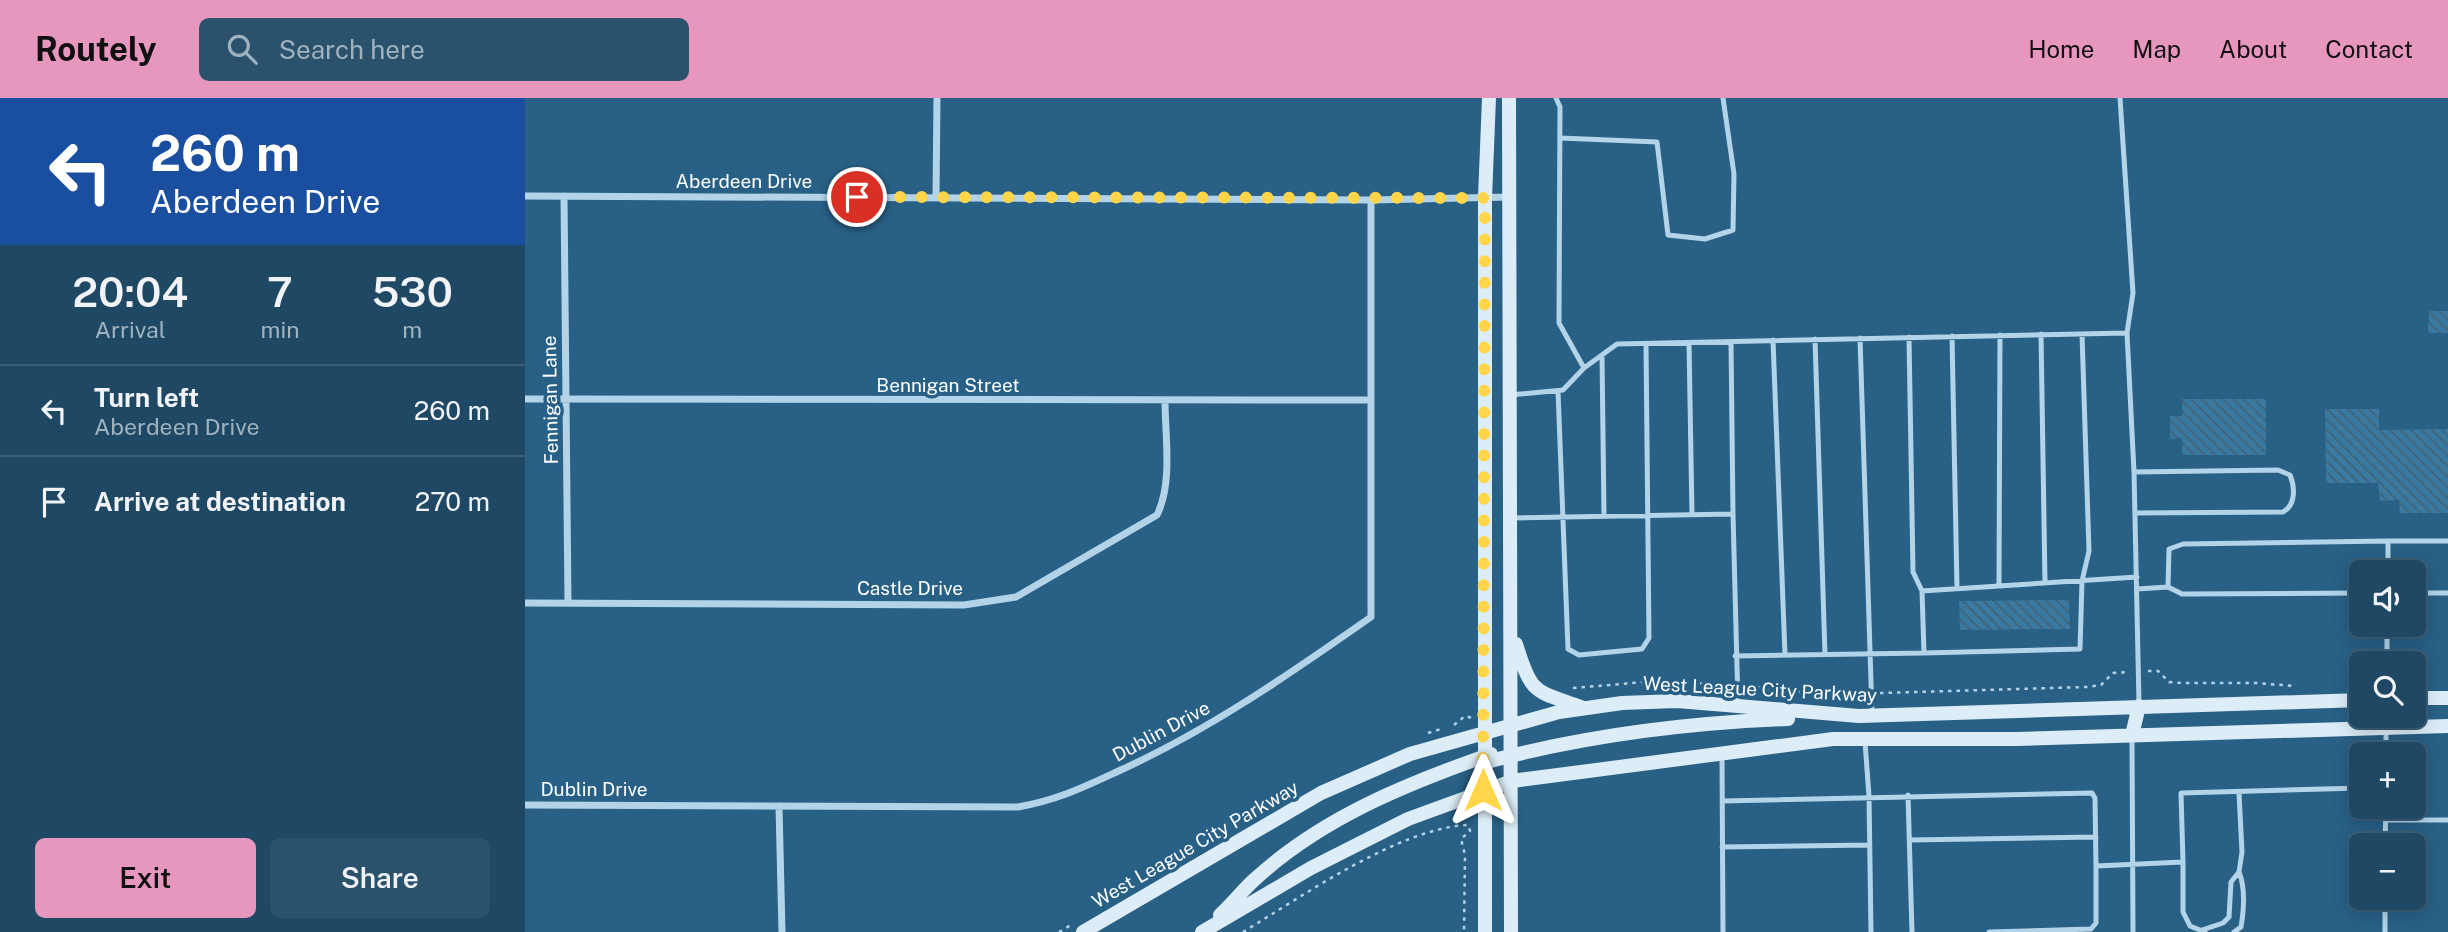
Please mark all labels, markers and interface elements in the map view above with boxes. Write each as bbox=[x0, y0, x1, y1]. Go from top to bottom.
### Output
search box bbox=[199, 18, 689, 81]
text: Routely bbox=[35, 30, 157, 68]
icon: search bbox=[223, 30, 261, 68]
text: Search here bbox=[279, 34, 425, 65]
text: Home bbox=[2028, 35, 2094, 63]
text: Map bbox=[2132, 35, 2181, 63]
text: About bbox=[2219, 35, 2287, 63]
text: Contact bbox=[2325, 35, 2413, 63]
text: 260 m bbox=[150, 124, 300, 182]
icon: left bbox=[35, 126, 126, 217]
pin bbox=[827, 167, 887, 227]
street label: Aberdeen Drive bbox=[676, 170, 812, 192]
icon: arrive bbox=[838, 178, 876, 216]
text: Aberdeen Drive bbox=[150, 183, 380, 220]
text: 20:04 bbox=[72, 267, 188, 316]
text: 7 bbox=[267, 267, 293, 316]
text: 530 bbox=[372, 267, 453, 316]
text: Arrival bbox=[95, 316, 166, 343]
text: min bbox=[261, 316, 300, 343]
text: m bbox=[402, 316, 422, 343]
street label: Fennigan Lane bbox=[538, 335, 562, 465]
street label: Bennigan Street bbox=[876, 374, 1020, 396]
text: Turn left bbox=[94, 382, 199, 413]
icon: left bbox=[35, 392, 73, 430]
text: 260 m bbox=[414, 395, 490, 426]
text: Aberdeen Drive bbox=[94, 413, 260, 440]
icon: arrive bbox=[35, 483, 73, 521]
text: Arrive at destination bbox=[94, 486, 346, 517]
text: 270 m bbox=[415, 486, 490, 517]
map controls bbox=[2349, 560, 2426, 910]
button: sound bbox=[2349, 560, 2426, 637]
street label: Castle Drive bbox=[857, 577, 963, 599]
button: search bbox=[2349, 651, 2426, 728]
street label: West League City Parkway bbox=[1642, 672, 1878, 706]
street label: Dublin Drive bbox=[1109, 696, 1213, 766]
button: + bbox=[2349, 742, 2426, 819]
position arrow bbox=[1446, 753, 1520, 827]
street label: West League City Parkway bbox=[1088, 776, 1302, 912]
street label: Dublin Drive bbox=[540, 778, 648, 800]
button: − bbox=[2349, 833, 2426, 910]
button: Exit bbox=[35, 838, 256, 918]
button: Share bbox=[270, 838, 490, 918]

